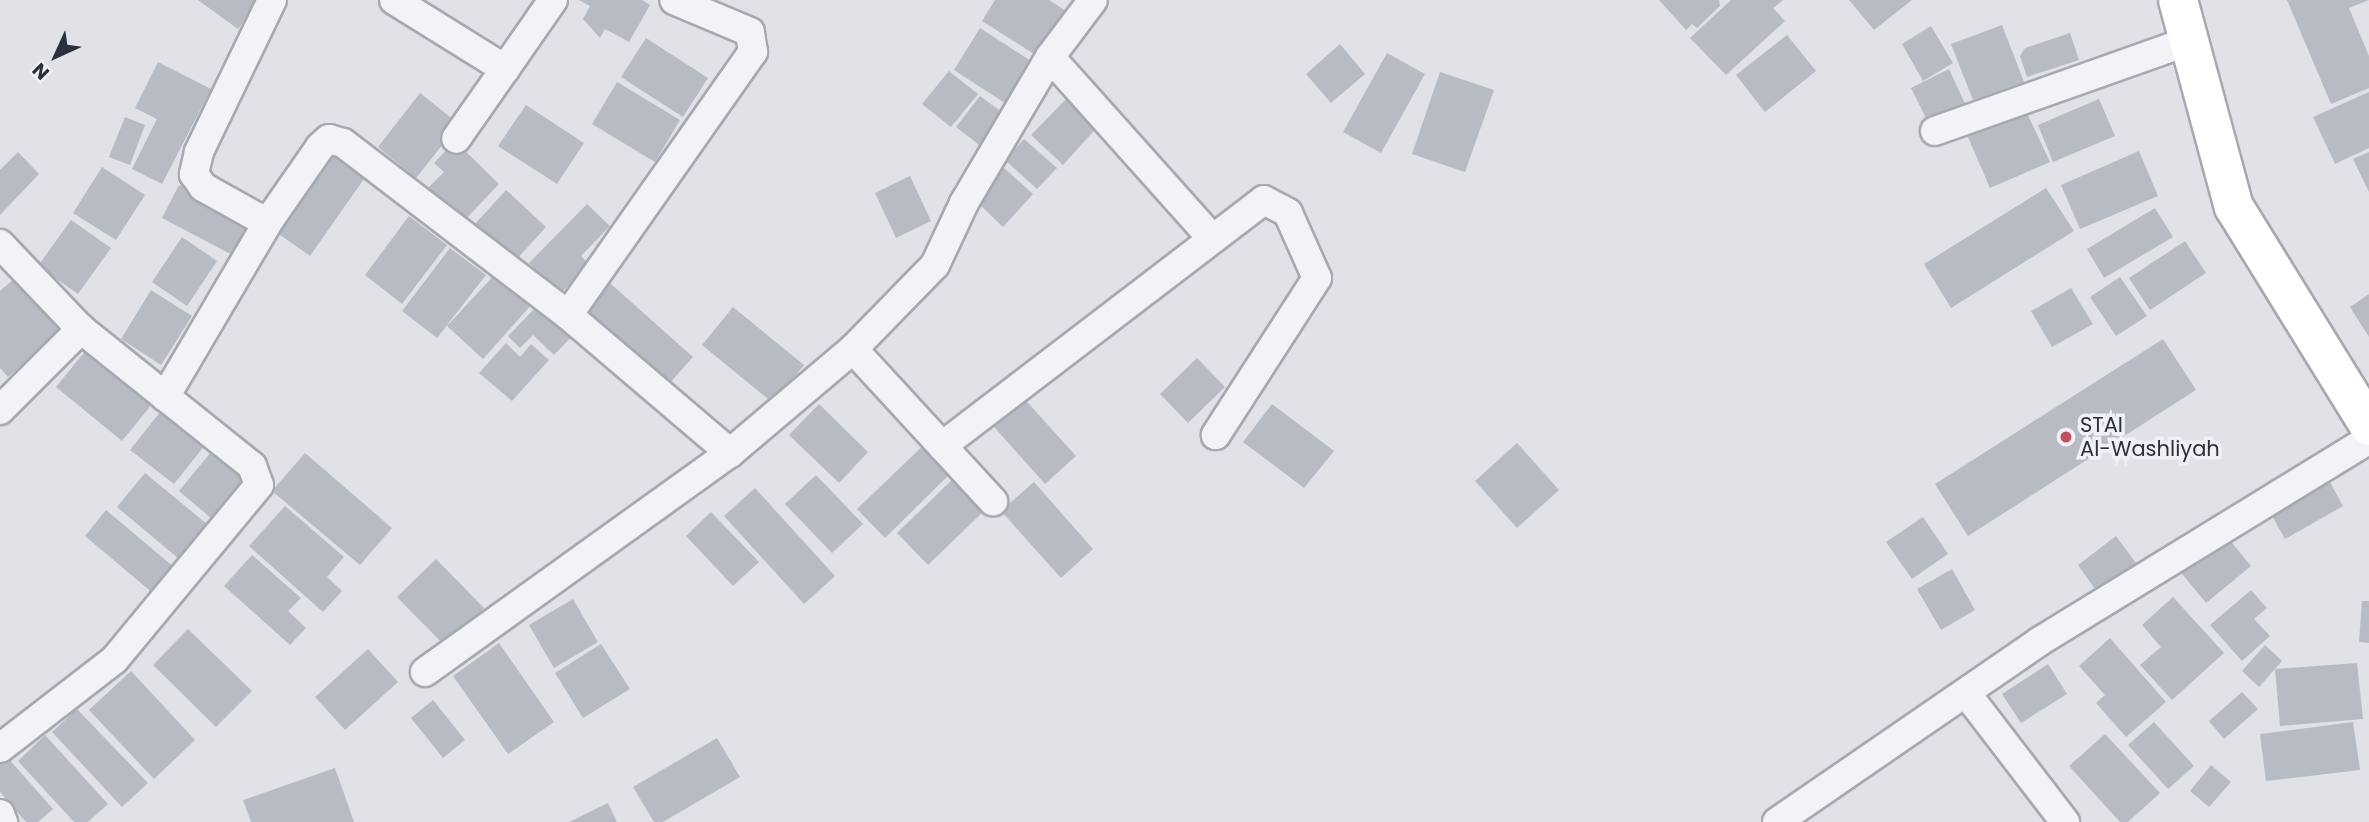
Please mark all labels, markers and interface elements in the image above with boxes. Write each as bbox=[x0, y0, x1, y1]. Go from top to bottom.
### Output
north arrow bbox=[21, 21, 91, 91]
text: N bbox=[26, 57, 55, 86]
place label: STAI Al-Washliyah bbox=[2080, 412, 2220, 462]
marker: STAI Al-Washliyah bbox=[2058, 429, 2074, 445]

